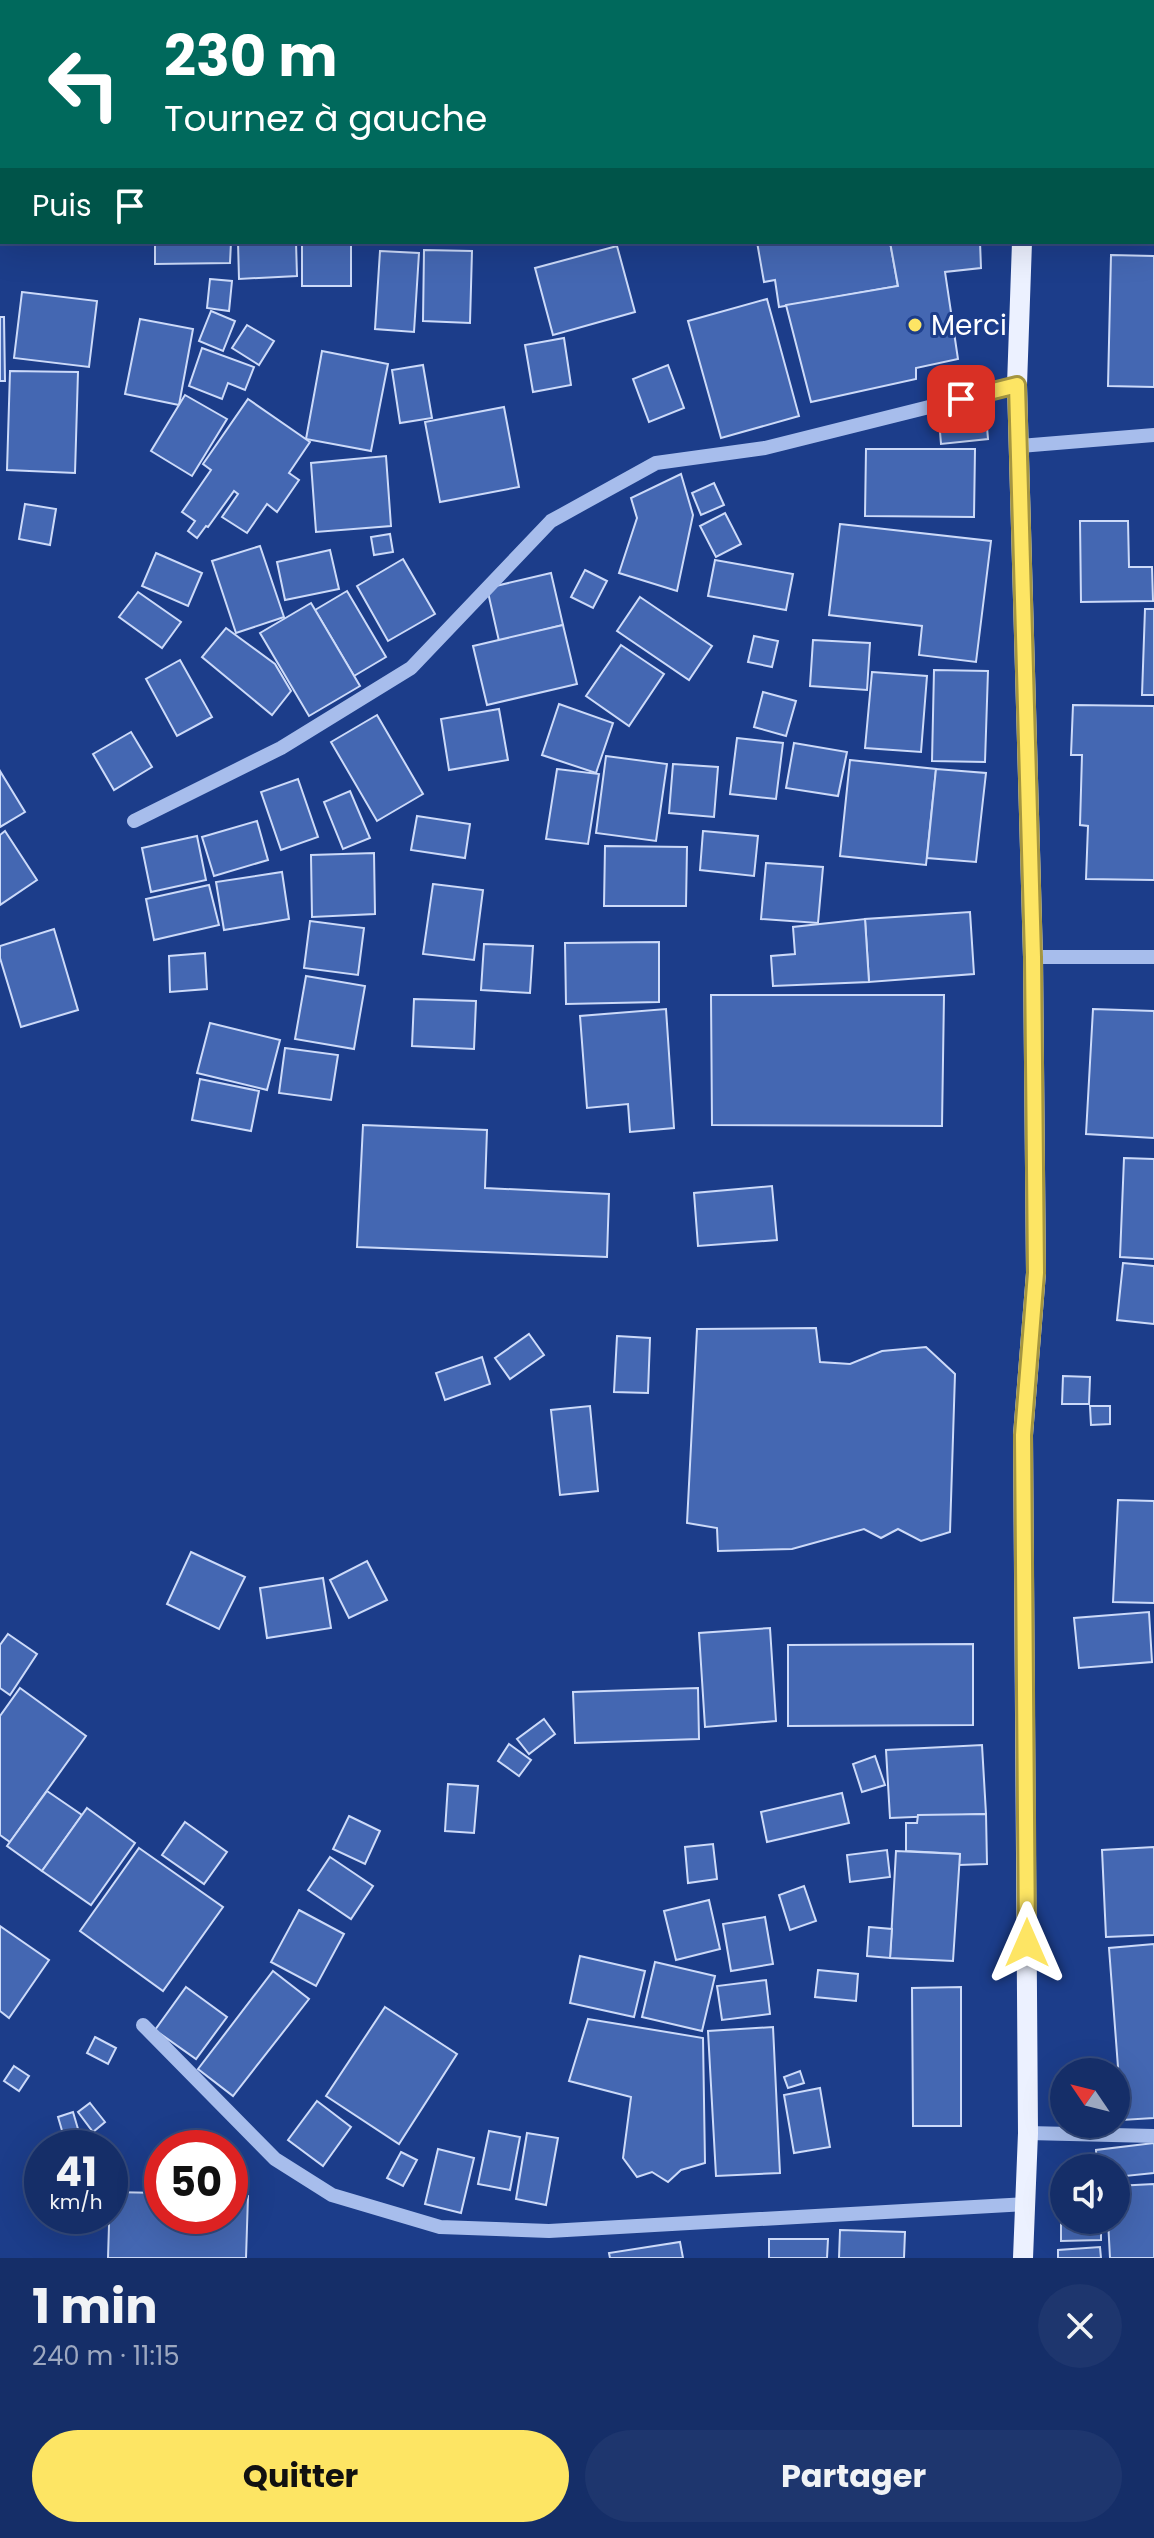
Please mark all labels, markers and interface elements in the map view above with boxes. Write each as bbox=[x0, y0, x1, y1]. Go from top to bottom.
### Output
text: 230 m bbox=[164, 17, 338, 96]
icon: left bbox=[32, 32, 136, 136]
text: Tournez à gauche bbox=[164, 93, 487, 144]
text: Puis bbox=[32, 184, 92, 227]
icon: arrive bbox=[108, 184, 152, 228]
place label: Merci bbox=[931, 306, 1007, 345]
marker: Merci bbox=[906, 316, 924, 334]
pin bbox=[927, 365, 995, 433]
icon: arrive bbox=[939, 377, 983, 421]
position arrow bbox=[985, 1901, 1069, 1985]
north arrow bbox=[1050, 2058, 1130, 2138]
map controls bbox=[1050, 2058, 1130, 2234]
speed limit sign: 50 bbox=[144, 2130, 248, 2234]
text: 41 bbox=[55, 2144, 97, 2200]
button: sound bbox=[1050, 2154, 1130, 2234]
text: km/h bbox=[49, 2188, 103, 2216]
text: 1 min bbox=[32, 2273, 158, 2340]
button: close bbox=[1038, 2284, 1122, 2368]
text: 240 m · 11:15 bbox=[32, 2338, 180, 2374]
button: Quitter bbox=[32, 2430, 569, 2522]
button: Partager bbox=[585, 2430, 1122, 2522]

